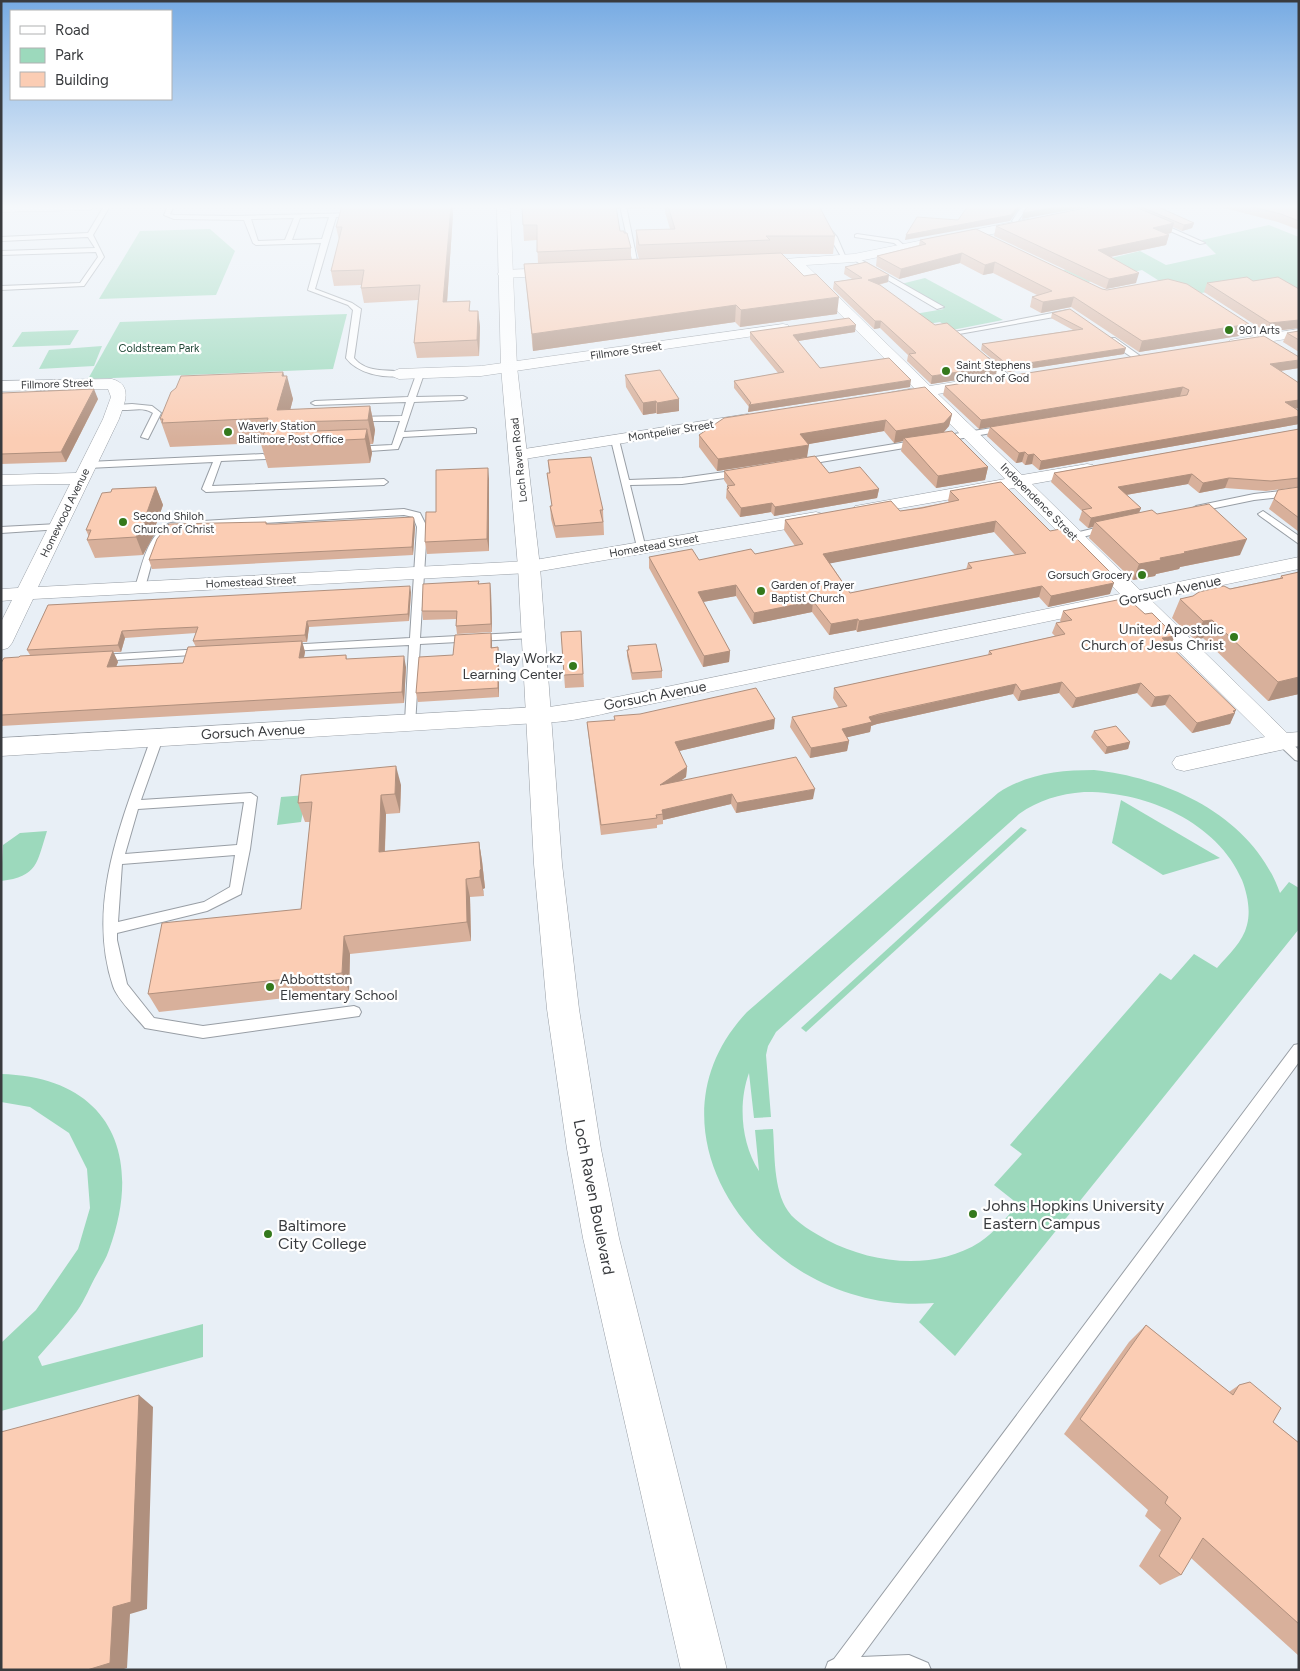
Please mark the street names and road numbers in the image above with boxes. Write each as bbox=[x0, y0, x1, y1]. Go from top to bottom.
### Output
street label: Fillmore Street bbox=[589, 340, 663, 362]
street label: Fillmore Street bbox=[21, 376, 93, 392]
street label: Loch Raven Road bbox=[508, 417, 530, 503]
street label: Montpelier Street bbox=[627, 418, 715, 444]
street label: Independence Street bbox=[998, 461, 1080, 543]
street label: Homewood Avenue bbox=[38, 466, 92, 560]
street label: Homestead Street bbox=[608, 532, 700, 560]
street label: Gorsuch Avenue bbox=[1117, 572, 1223, 610]
street label: Homestead Street bbox=[205, 573, 297, 591]
street label: Gorsuch Avenue bbox=[602, 678, 708, 714]
street label: Gorsuch Avenue bbox=[201, 721, 306, 743]
street label: Loch Raven Boulevard bbox=[570, 1118, 618, 1276]

